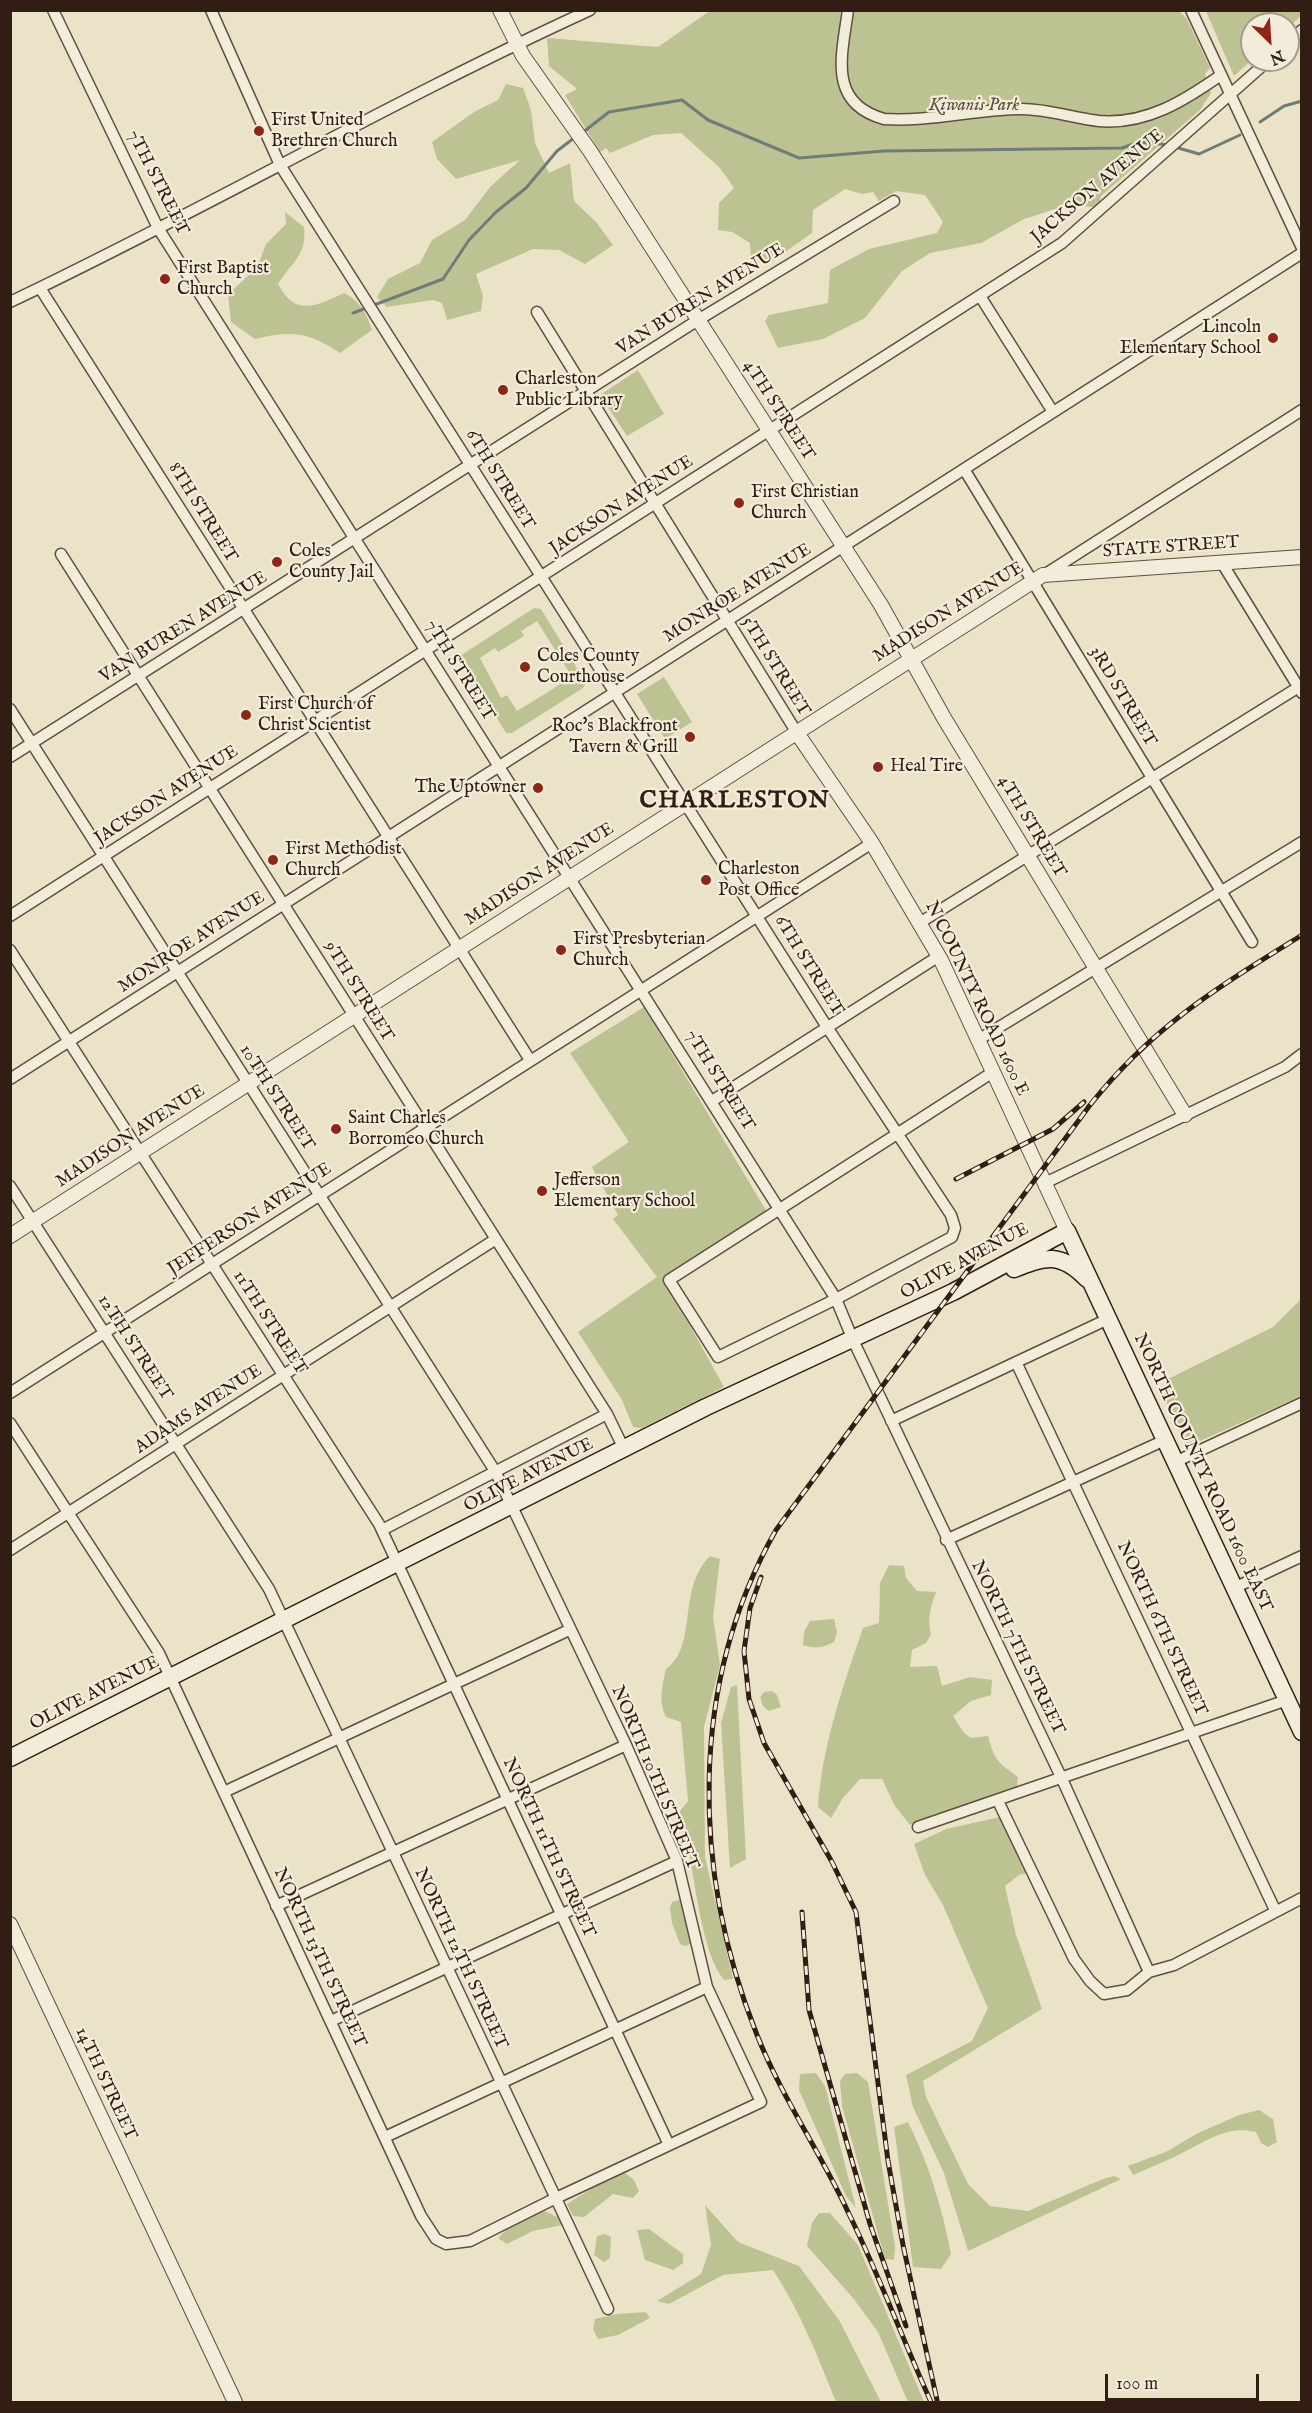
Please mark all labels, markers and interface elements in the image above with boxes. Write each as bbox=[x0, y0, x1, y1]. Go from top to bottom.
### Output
north arrow bbox=[1240, 12, 1300, 72]
text: N bbox=[1266, 45, 1287, 68]
park label: Kiwanis Park bbox=[929, 95, 1019, 117]
place label: First United Brethren Church bbox=[271, 110, 398, 152]
marker: First United Brethren Church bbox=[252, 124, 266, 138]
street label: JACKSON AVENUE bbox=[1027, 125, 1169, 249]
street label: 7TH STREET bbox=[121, 127, 193, 239]
street label: VAN BUREN AVENUE bbox=[613, 239, 789, 361]
place label: First Baptist Church bbox=[177, 258, 269, 300]
marker: First Baptist Church bbox=[158, 272, 172, 286]
place label: Lincoln Elementary School bbox=[1120, 317, 1261, 360]
marker: Lincoln Elementary School bbox=[1266, 331, 1280, 345]
street label: 4TH STREET bbox=[738, 357, 818, 465]
place label: Charleston Public Library bbox=[515, 369, 623, 412]
marker: Charleston Public Library bbox=[496, 383, 510, 397]
street label: 6TH STREET bbox=[460, 426, 538, 534]
street label: JACKSON AVENUE bbox=[546, 451, 698, 561]
street label: 8TH STREET bbox=[163, 459, 241, 567]
place label: First Christian Church bbox=[751, 482, 859, 524]
marker: First Christian Church bbox=[732, 496, 746, 510]
street label: STATE STREET bbox=[1102, 532, 1240, 564]
street label: MONROE AVENUE bbox=[660, 540, 816, 648]
place label: Coles County Jail bbox=[289, 541, 374, 584]
marker: Coles County Jail bbox=[270, 555, 284, 569]
street label: MADISON AVENUE bbox=[870, 558, 1028, 668]
street label: VAN BUREN AVENUE bbox=[96, 567, 272, 689]
street label: 5TH STREET bbox=[736, 613, 814, 721]
street label: 7TH STREET bbox=[419, 617, 499, 725]
street label: 3RD STREET bbox=[1084, 643, 1160, 751]
place label: Coles County Courthouse bbox=[537, 646, 639, 688]
marker: Coles County Courthouse bbox=[518, 660, 532, 674]
place label: First Church of Christ Scientist bbox=[258, 694, 373, 736]
marker: First Church of Christ Scientist bbox=[239, 708, 253, 722]
place label: Roc's Blackfront Tavern & Grill bbox=[551, 716, 678, 758]
marker: Roc's Blackfront Tavern & Grill bbox=[683, 730, 697, 744]
street label: JACKSON AVENUE bbox=[91, 741, 243, 851]
place label: Heal Tire bbox=[890, 756, 963, 778]
marker: Heal Tire bbox=[871, 760, 885, 774]
street label: 4TH STREET bbox=[992, 772, 1070, 882]
place label: The Uptowner bbox=[415, 777, 526, 799]
marker: The Uptowner bbox=[531, 781, 545, 795]
district label: CHARLESTON bbox=[640, 788, 830, 816]
street label: MADISON AVENUE bbox=[461, 819, 619, 931]
place label: First Methodist Church bbox=[285, 839, 402, 882]
marker: First Methodist Church bbox=[266, 853, 280, 867]
place label: Charleston Post Office bbox=[718, 859, 800, 902]
marker: Charleston Post Office bbox=[699, 873, 713, 887]
street label: MONROE AVENUE bbox=[115, 888, 269, 998]
street label: N COUNTY ROAD 1600 E bbox=[919, 898, 1033, 1100]
street label: 6TH STREET bbox=[769, 912, 847, 1020]
place label: First Presbyterian Church bbox=[573, 929, 705, 972]
street label: 9TH STREET bbox=[319, 938, 397, 1046]
marker: First Presbyterian Church bbox=[554, 943, 568, 957]
street label: 7TH STREET bbox=[679, 1027, 759, 1135]
street label: 10TH STREET bbox=[234, 1041, 318, 1155]
street label: MADISON AVENUE bbox=[52, 1081, 210, 1193]
place label: Saint Charles Borromeo Church bbox=[348, 1108, 484, 1150]
marker: Saint Charles Borromeo Church bbox=[329, 1122, 343, 1136]
street label: JEFFERSON AVENUE bbox=[164, 1159, 336, 1281]
place label: Jefferson Elementary School bbox=[554, 1170, 695, 1212]
marker: Jefferson Elementary School bbox=[535, 1184, 549, 1198]
street label: OLIVE AVENUE bbox=[897, 1219, 1033, 1305]
street label: 11TH STREET bbox=[227, 1267, 311, 1379]
street label: 12TH STREET bbox=[92, 1291, 176, 1405]
street label: NORTH COUNTY ROAD 1600 EAST bbox=[1128, 1330, 1276, 1616]
street label: ADAMS AVENUE bbox=[131, 1361, 267, 1459]
street label: OLIVE AVENUE bbox=[461, 1434, 597, 1518]
street label: NORTH 6TH STREET bbox=[1111, 1538, 1211, 1720]
street label: NORTH 7TH STREET bbox=[965, 1558, 1069, 1738]
street label: OLIVE AVENUE bbox=[27, 1652, 163, 1736]
street label: NORTH 10TH STREET bbox=[605, 1683, 703, 1873]
street label: NORTH 11TH STREET bbox=[497, 1755, 599, 1941]
street label: NORTH 13TH STREET bbox=[268, 1865, 370, 2051]
street label: NORTH 12TH STREET bbox=[408, 1865, 512, 2053]
street label: 14TH STREET bbox=[69, 2024, 141, 2144]
scale bar bbox=[1108, 2362, 1262, 2400]
text: 100 m bbox=[1116, 2373, 1158, 2396]

